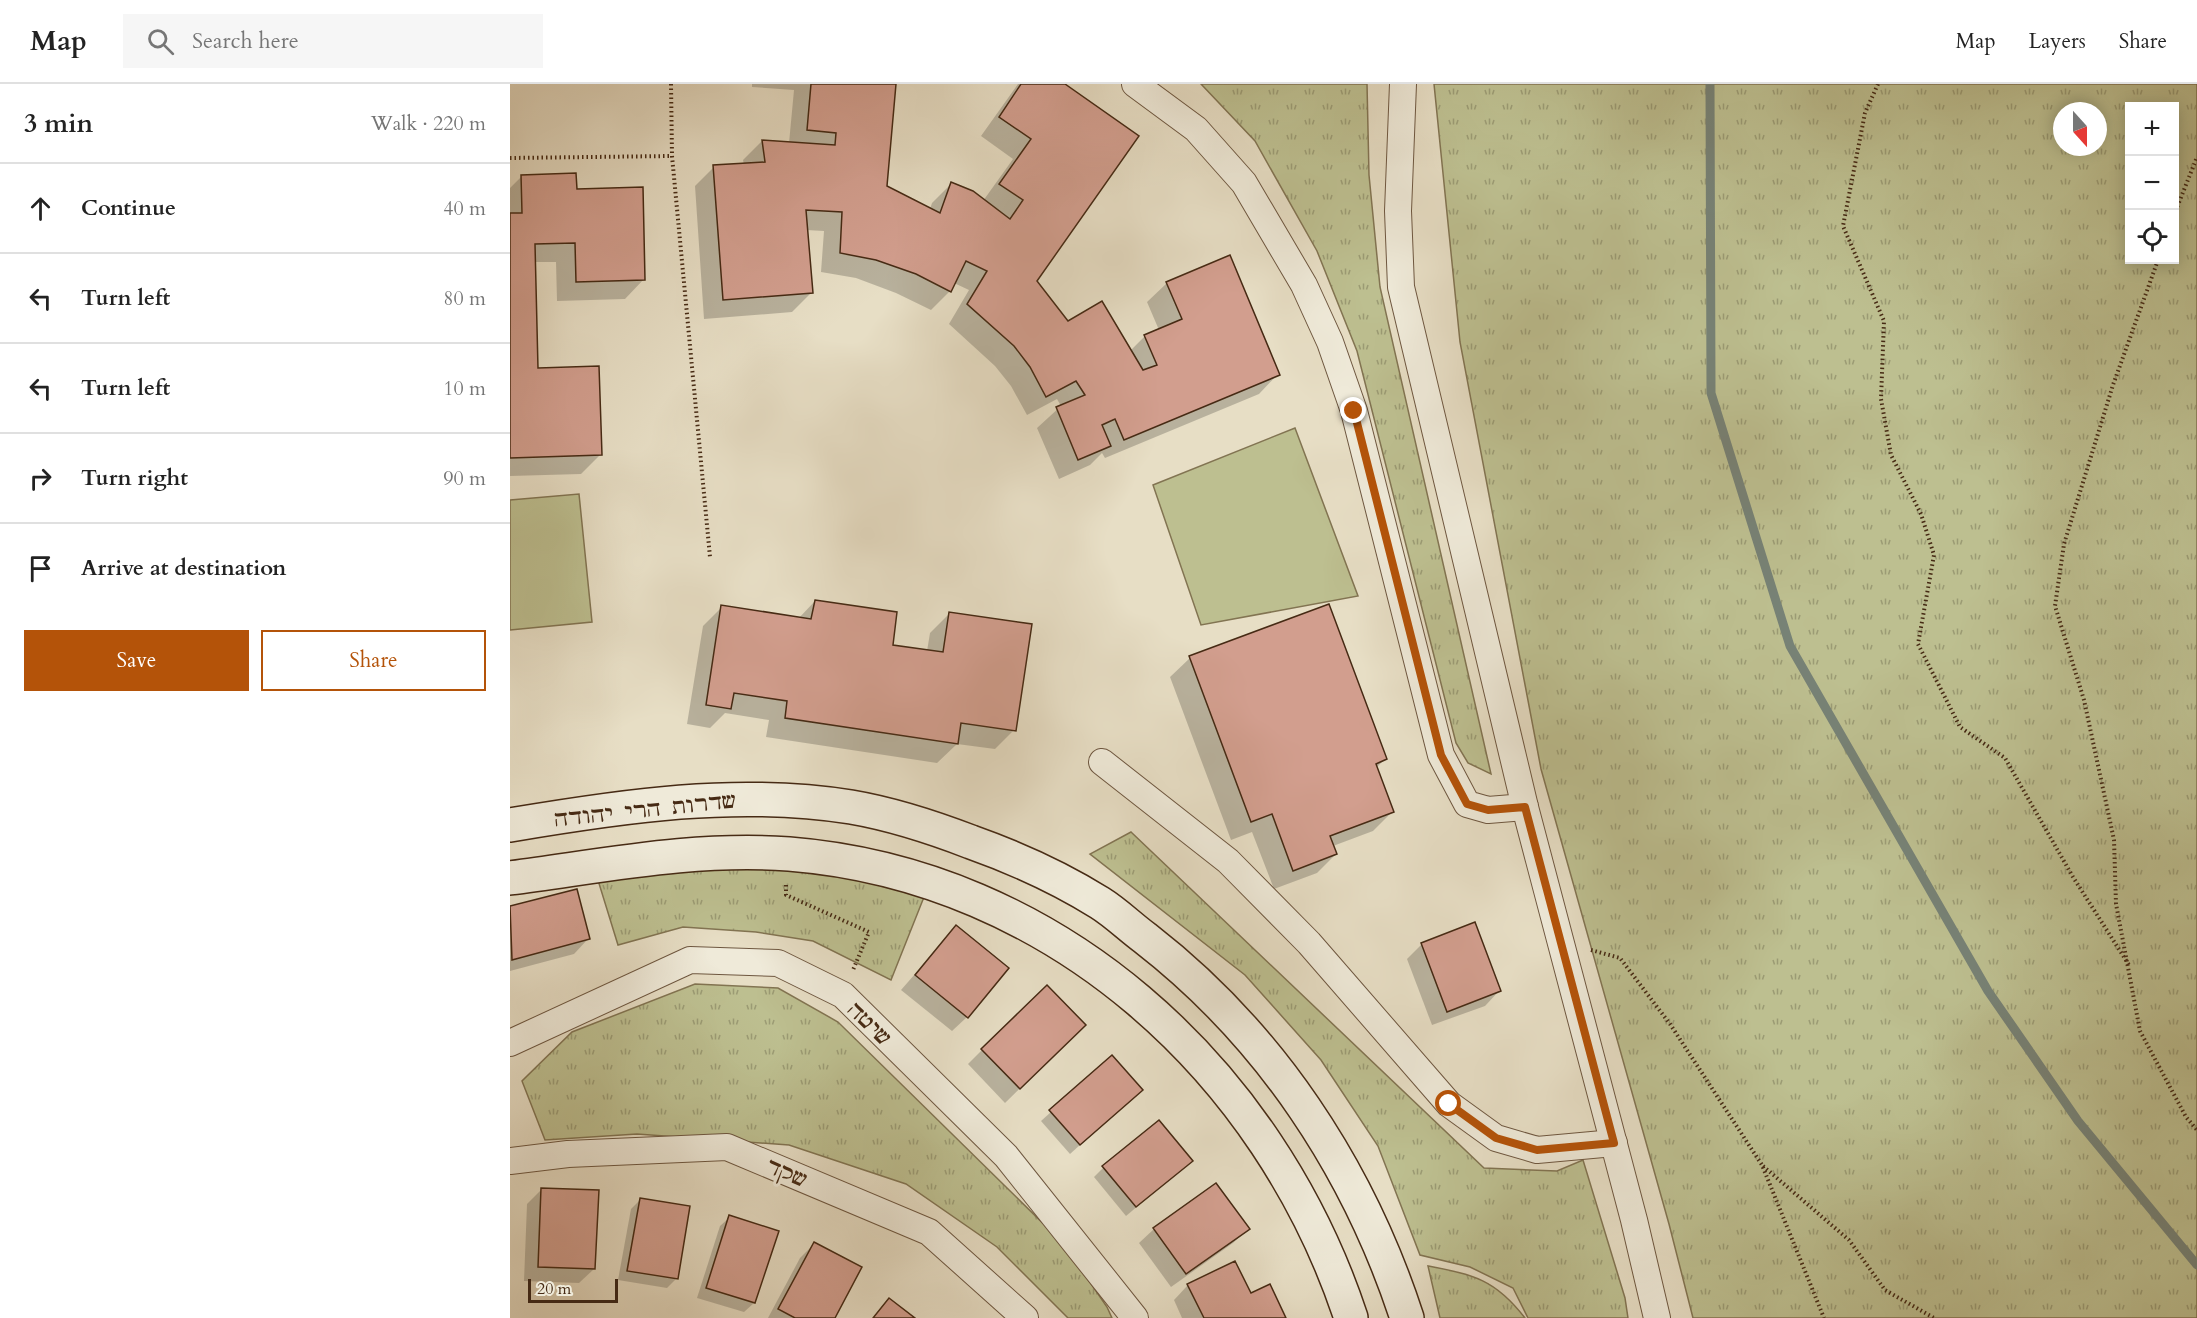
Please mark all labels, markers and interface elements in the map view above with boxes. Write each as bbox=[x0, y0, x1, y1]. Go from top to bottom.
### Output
search box bbox=[123, 14, 543, 68]
text: Map bbox=[30, 22, 87, 60]
icon: search bbox=[144, 25, 177, 58]
text: Search here bbox=[192, 26, 299, 56]
text: Map bbox=[1956, 27, 1996, 56]
text: Layers bbox=[2029, 27, 2086, 56]
text: Share bbox=[2119, 27, 2167, 56]
north arrow bbox=[2053, 102, 2107, 156]
map controls bbox=[2125, 102, 2179, 264]
button: + bbox=[2125, 102, 2179, 156]
text: 3 min bbox=[24, 106, 93, 141]
text: Walk · 220 m bbox=[371, 110, 486, 137]
button: − bbox=[2125, 156, 2179, 210]
icon: ahead bbox=[24, 192, 57, 225]
text: Continue bbox=[81, 193, 176, 223]
text: 40 m bbox=[443, 195, 486, 222]
button: locate bbox=[2125, 210, 2179, 264]
icon: left bbox=[24, 282, 57, 315]
text: Turn left bbox=[81, 283, 170, 313]
text: 80 m bbox=[443, 285, 486, 312]
icon: left bbox=[24, 372, 57, 405]
text: Turn left bbox=[81, 373, 170, 403]
text: 10 m bbox=[443, 375, 486, 402]
route end bbox=[1340, 397, 1366, 423]
icon: right bbox=[24, 462, 57, 495]
text: Turn right bbox=[81, 463, 188, 493]
text: 90 m bbox=[443, 465, 486, 492]
icon: arrive bbox=[24, 552, 57, 585]
text: Arrive at destination bbox=[81, 553, 286, 583]
button: Save bbox=[24, 630, 249, 691]
button: Share bbox=[261, 630, 486, 691]
street label: שדרות הרי יהודה bbox=[553, 786, 738, 834]
street label: שיטה bbox=[841, 995, 898, 1052]
route start bbox=[1435, 1090, 1461, 1116]
street label: שקד bbox=[761, 1151, 812, 1195]
scale bar bbox=[528, 1276, 618, 1304]
text: 20 m bbox=[537, 1278, 571, 1300]

